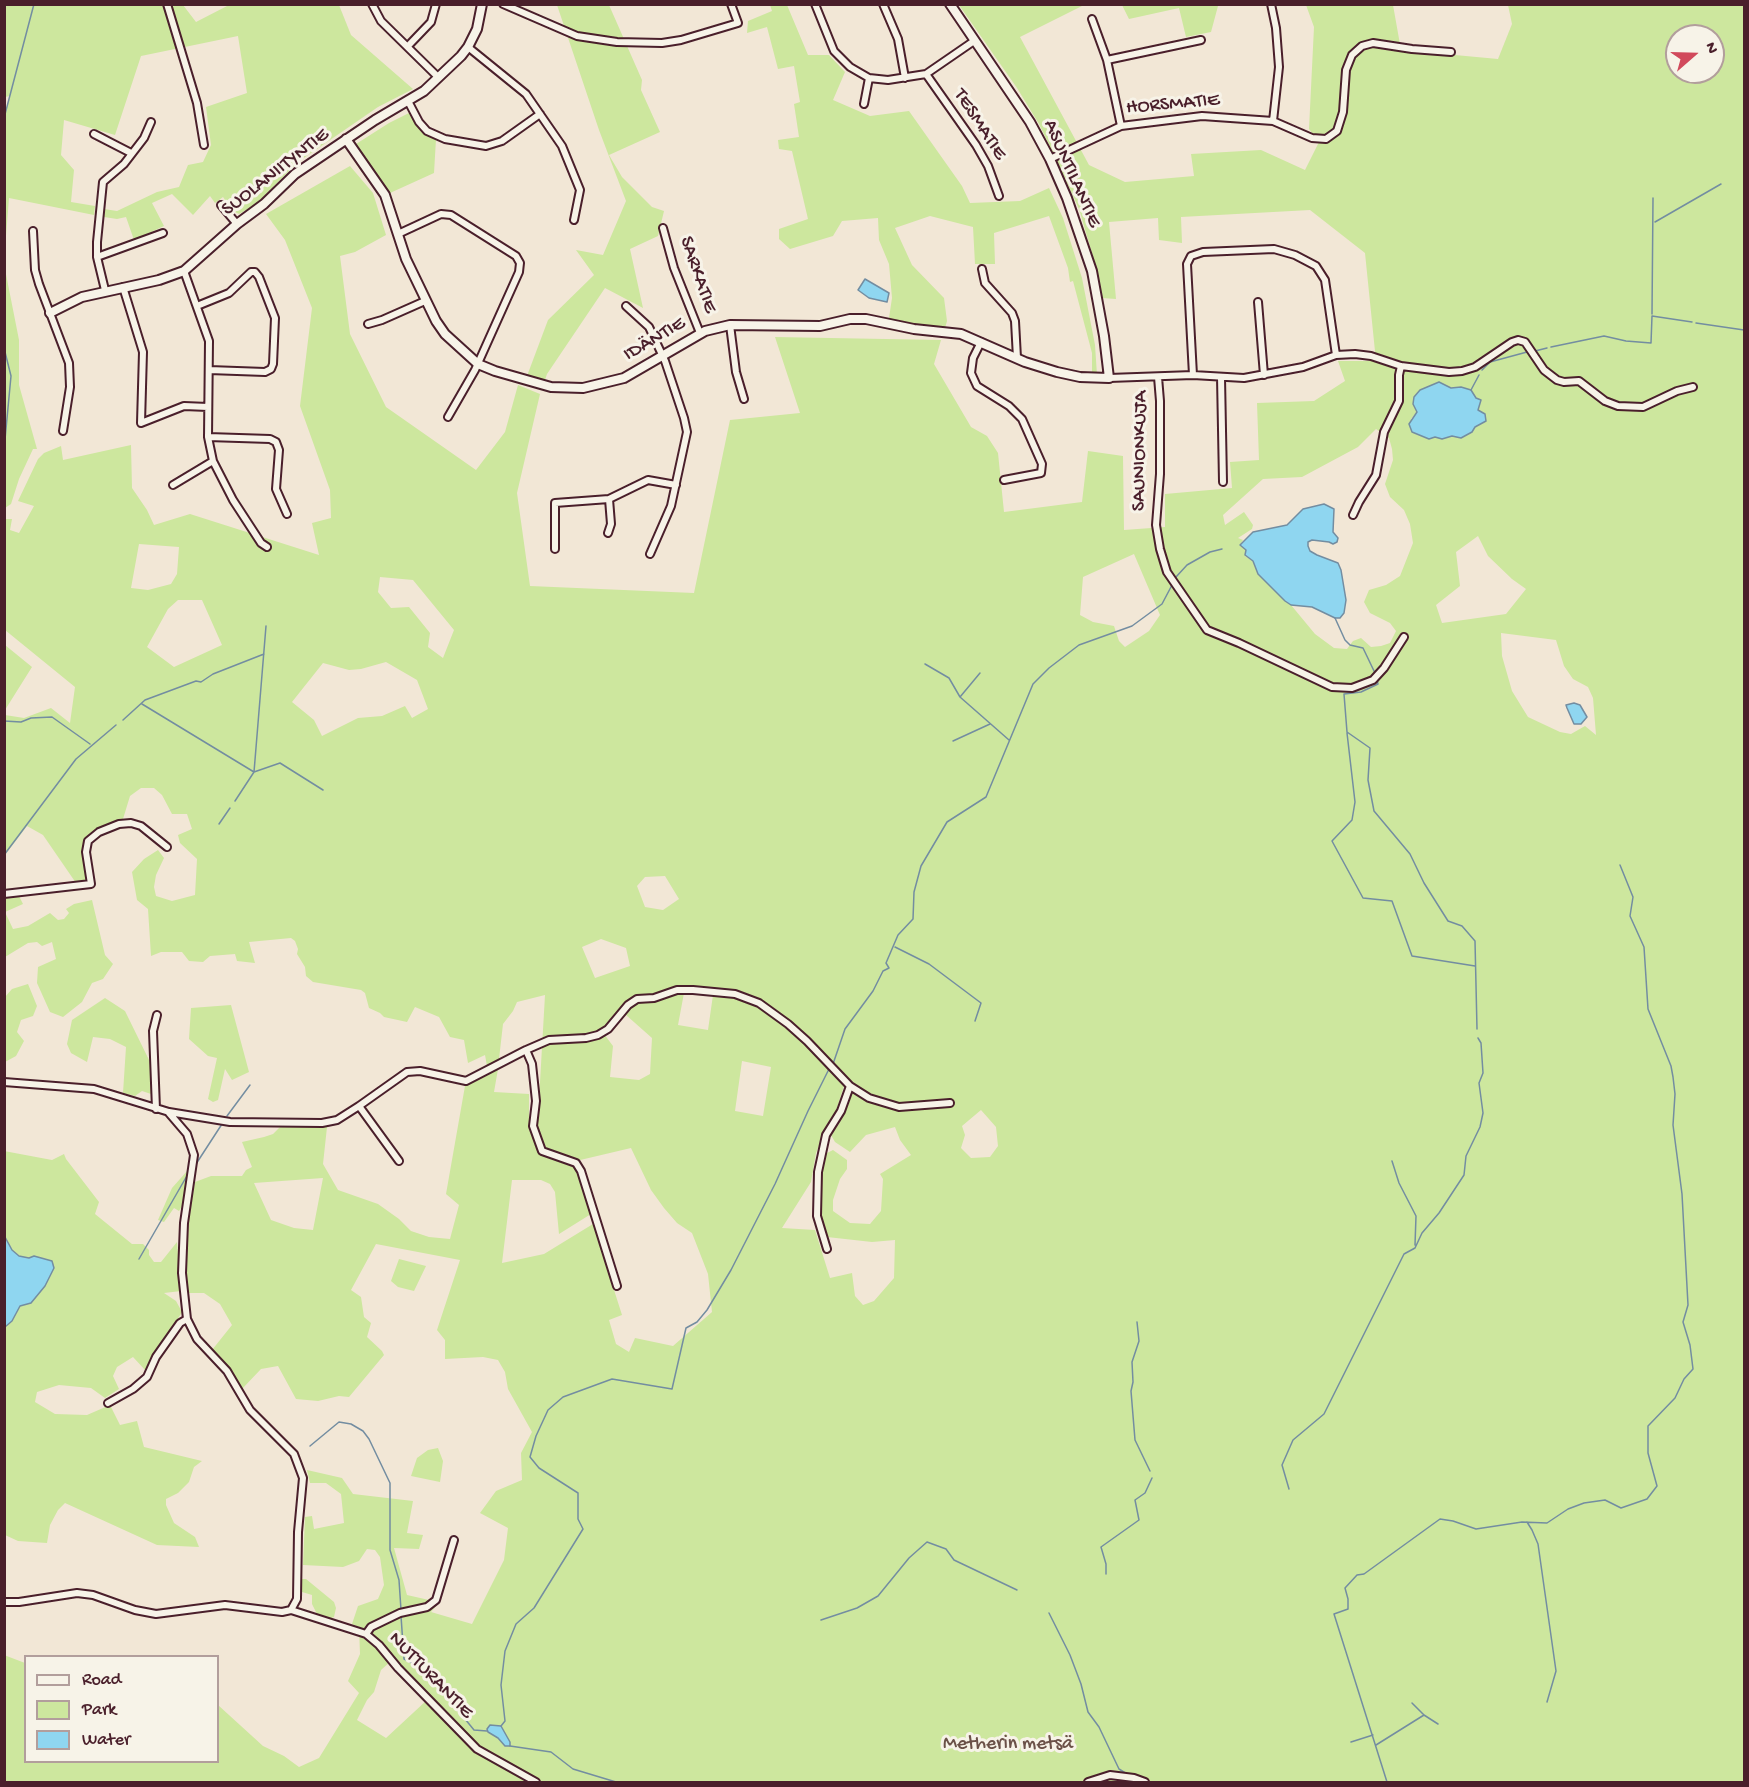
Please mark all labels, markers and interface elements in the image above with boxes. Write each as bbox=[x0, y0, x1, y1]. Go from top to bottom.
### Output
north arrow bbox=[1665, 24, 1725, 84]
text: N bbox=[1700, 40, 1721, 57]
street label: TESMATIE bbox=[947, 85, 1011, 165]
street label: HORSMATIE bbox=[1125, 89, 1221, 121]
street label: ASUNTILANTIE bbox=[1037, 116, 1105, 232]
street label: SUOLANIITYNTIE bbox=[218, 124, 334, 222]
street label: SARKATIE bbox=[673, 234, 721, 316]
street label: IDÄNTIE bbox=[620, 312, 690, 368]
street label: SAUNIONKUJA bbox=[1128, 391, 1154, 511]
street label: NUTTURANTIE bbox=[383, 1627, 477, 1725]
legend bbox=[24, 1655, 219, 1763]
text: Road bbox=[82, 1670, 121, 1691]
text: Park bbox=[82, 1700, 116, 1721]
text: Water bbox=[82, 1730, 130, 1751]
park label: Metherin metsä bbox=[943, 1733, 1073, 1757]

